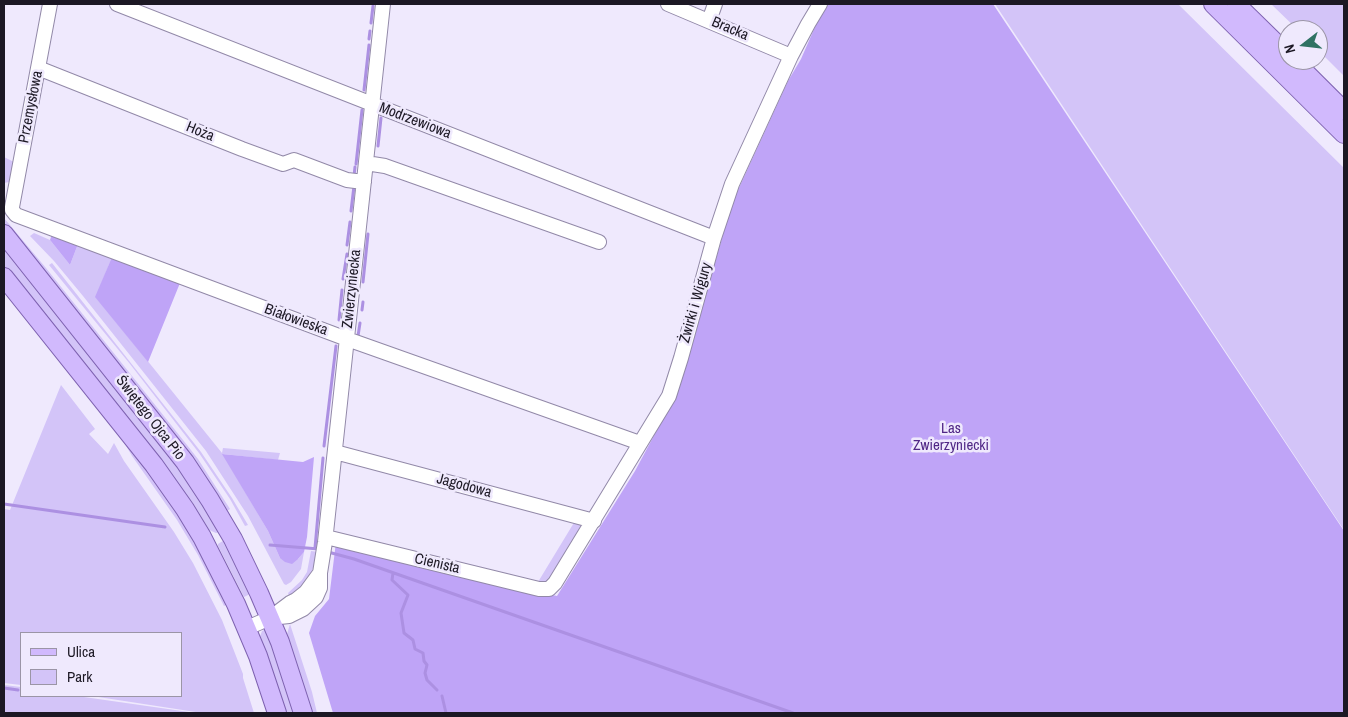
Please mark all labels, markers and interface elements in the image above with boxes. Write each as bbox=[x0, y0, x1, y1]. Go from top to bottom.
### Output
street label: Bracka bbox=[709, 13, 751, 45]
north arrow bbox=[1278, 20, 1328, 70]
text: N bbox=[1280, 42, 1299, 55]
street label: Przemysłowa bbox=[15, 69, 47, 145]
street label: Modrzewiowa bbox=[376, 99, 454, 143]
street label: Hoża bbox=[183, 118, 217, 146]
street label: Zwierzyniecka bbox=[339, 249, 365, 329]
street label: Żwirki i Wigury bbox=[676, 261, 716, 345]
street label: Białowieska bbox=[262, 300, 330, 340]
street label: Świętego Ojca Pio bbox=[112, 372, 188, 464]
park label: Las Zwierzyniecki bbox=[913, 420, 989, 455]
street label: Jagodowa bbox=[435, 470, 493, 502]
street label: Cienista bbox=[413, 550, 461, 578]
legend bbox=[20, 632, 182, 697]
text: Ulica bbox=[67, 641, 95, 662]
text: Park bbox=[67, 666, 92, 687]

